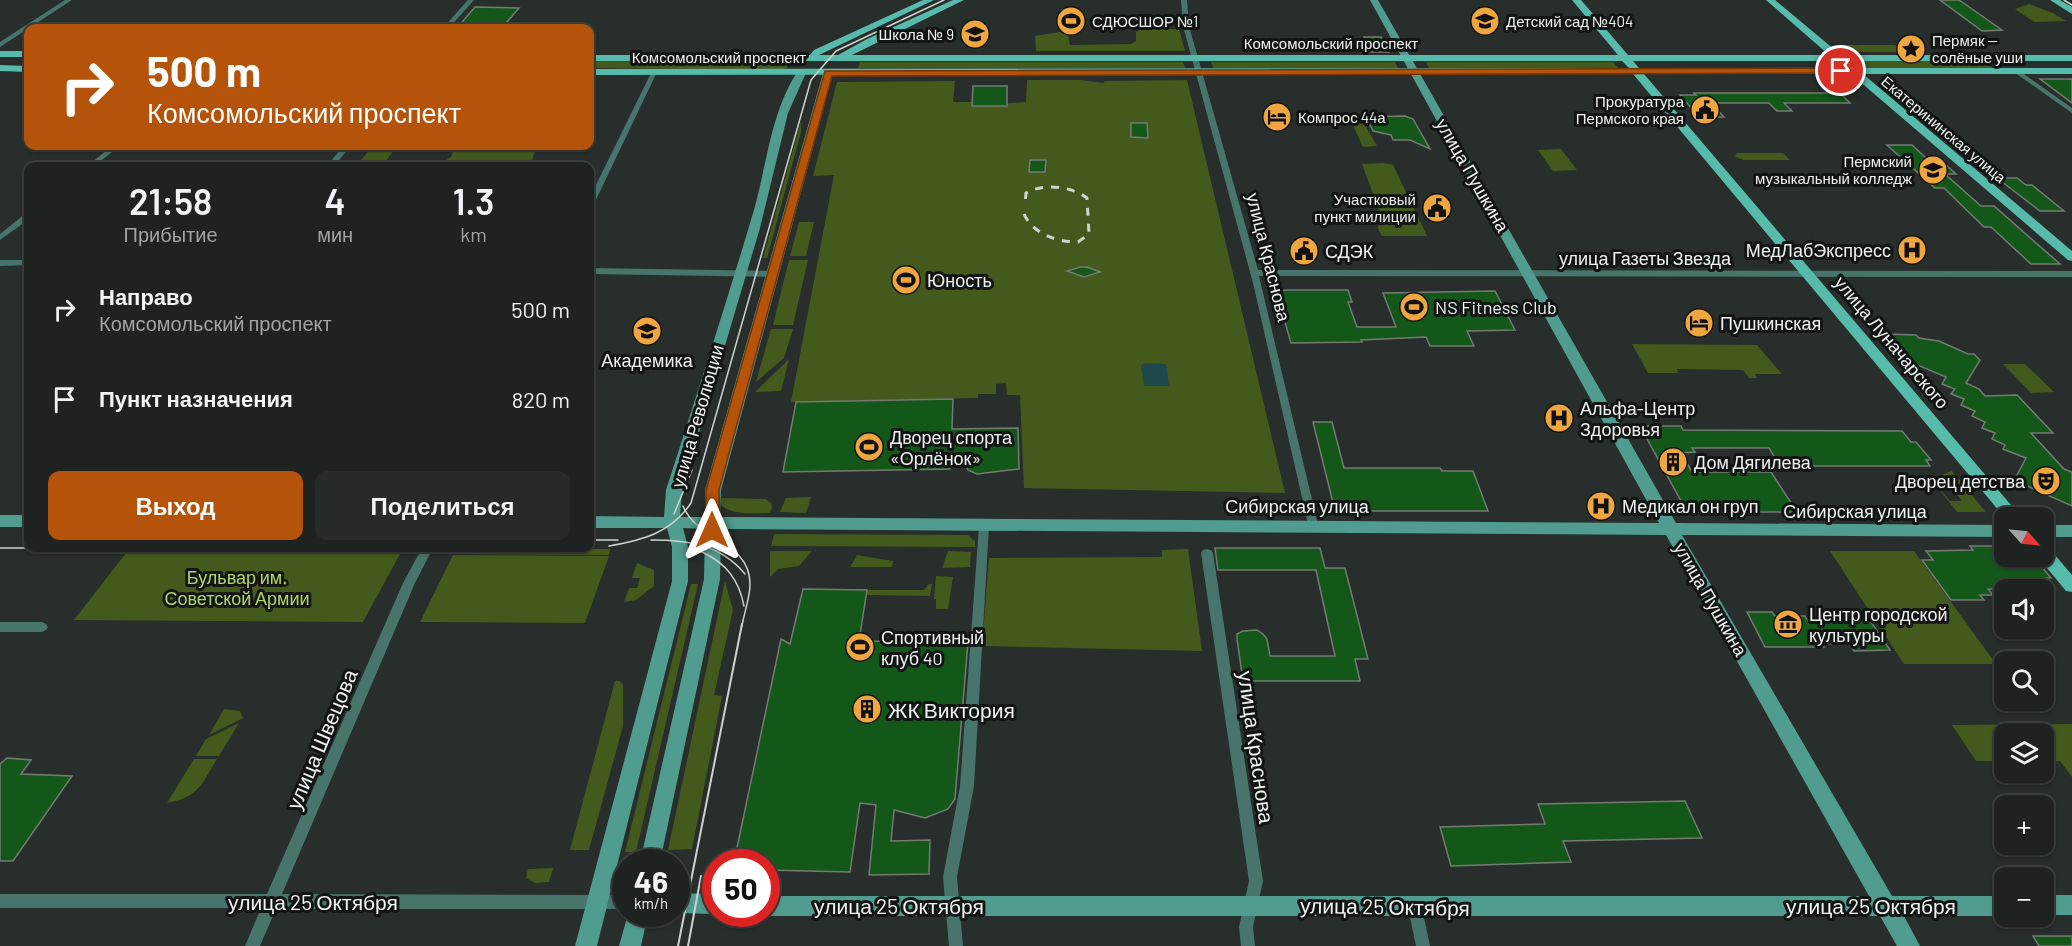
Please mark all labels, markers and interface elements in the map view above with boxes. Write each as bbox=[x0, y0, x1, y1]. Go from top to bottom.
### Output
sports icon: СДЮСШОР №1 bbox=[1055, 5, 1087, 37]
school or university icon: Детский сад №404 bbox=[1469, 5, 1501, 37]
place label: СДЮСШОР №1 bbox=[1092, 12, 1198, 30]
place label: Детский сад №404 bbox=[1506, 12, 1633, 30]
school or university icon: Школа № 9 bbox=[959, 18, 991, 50]
place label: Школа № 9 bbox=[879, 25, 954, 43]
place label: Пермяк — солёные уши bbox=[1932, 31, 2023, 66]
place icon: Пермяк — солёные уши bbox=[1895, 33, 1927, 65]
street label: Комсомольский проспект bbox=[1244, 34, 1418, 52]
text: 500 m bbox=[147, 45, 261, 95]
pin bbox=[1815, 45, 1866, 96]
icon: right bbox=[48, 48, 126, 126]
street label: Комсомольский проспект bbox=[632, 48, 806, 66]
icon: arrive bbox=[1824, 54, 1857, 87]
street label: Екатерининская улица bbox=[1878, 72, 2010, 187]
place label: Прокуратура Пермского края bbox=[1576, 92, 1685, 127]
public building icon: Прокуратура Пермского края bbox=[1689, 94, 1721, 126]
text: Комсомольский проспект bbox=[147, 96, 461, 128]
hotel icon: Компрос 44а bbox=[1261, 101, 1293, 133]
place label: Компрос 44а bbox=[1298, 108, 1386, 126]
street label: улица Пушкина bbox=[1432, 114, 1515, 236]
place label: Пермский музыкальный колледж bbox=[1755, 152, 1912, 187]
school or university icon: Пермский музыкальный колледж bbox=[1917, 154, 1949, 186]
text: 21:58 bbox=[129, 179, 212, 222]
text: 4 bbox=[325, 179, 346, 222]
text: 1.3 bbox=[453, 179, 494, 222]
street label: улица Краснова bbox=[1242, 190, 1296, 325]
place label: Участковый пункт милиции bbox=[1314, 190, 1416, 225]
public building icon: Участковый пункт милиции bbox=[1421, 192, 1453, 224]
text: Прибытие bbox=[124, 222, 218, 246]
text: мин bbox=[317, 222, 353, 246]
text: km bbox=[460, 222, 487, 246]
hospital icon: МедЛабЭкспресс bbox=[1896, 234, 1928, 266]
public building icon: СДЭК bbox=[1288, 235, 1320, 267]
place label: МедЛабЭкспресс bbox=[1746, 239, 1891, 261]
place label: СДЭК bbox=[1325, 240, 1374, 262]
street label: улица Газеты Звезда bbox=[1559, 247, 1732, 269]
sports icon: Юность bbox=[890, 264, 922, 296]
place label: Юность bbox=[927, 269, 992, 291]
street label: улица Луначарского bbox=[1830, 271, 1954, 413]
text: Направо bbox=[99, 283, 193, 309]
sports icon: NS Fitness Club bbox=[1398, 291, 1430, 323]
icon: right bbox=[48, 293, 81, 326]
text: 500 m bbox=[511, 296, 570, 322]
place label: NS Fitness Club bbox=[1435, 296, 1557, 318]
hotel icon: Пушкинская bbox=[1683, 307, 1715, 339]
text: Комсомольский проспект bbox=[99, 311, 332, 335]
place label: Пушкинская bbox=[1720, 312, 1821, 334]
school or university icon: Академика bbox=[631, 315, 663, 347]
street label: улица Революции bbox=[666, 342, 728, 490]
place label: Академика bbox=[601, 349, 694, 371]
icon: arrive bbox=[48, 383, 81, 416]
text: Пункт назначения bbox=[99, 385, 293, 411]
text: 820 m bbox=[512, 386, 570, 412]
place label: Альфа-Центр Здоровья bbox=[1580, 397, 1695, 440]
hospital icon: Альфа-Центр Здоровья bbox=[1543, 402, 1575, 434]
place label: Дворец спорта «Орлёнок» bbox=[890, 426, 1013, 469]
sports icon: Дворец спорта «Орлёнок» bbox=[853, 431, 885, 463]
building icon: Дом Дягилева bbox=[1657, 446, 1689, 478]
place label: Дом Дягилева bbox=[1694, 451, 1812, 473]
theatre icon: Дворец детства bbox=[2030, 465, 2062, 497]
place label: Дворец детства bbox=[1895, 470, 2026, 492]
button: Выход bbox=[48, 471, 303, 540]
button: Поделиться bbox=[315, 471, 570, 540]
hospital icon: Медикал он груп bbox=[1585, 490, 1617, 522]
street label: Сибирская улица bbox=[1225, 495, 1370, 517]
place label: Медикал он груп bbox=[1622, 495, 1758, 517]
position arrow bbox=[680, 498, 744, 562]
street label: Сибирская улица bbox=[1783, 500, 1928, 522]
north arrow bbox=[1994, 507, 2054, 567]
map controls bbox=[1994, 507, 2054, 927]
street label: улица Пушкина bbox=[1670, 538, 1753, 660]
park label: Бульвар им. Советской Армии bbox=[164, 566, 310, 609]
button: sound bbox=[1994, 579, 2054, 639]
place label: Центр городской культуры bbox=[1809, 603, 1948, 646]
museum icon: Центр городской культуры bbox=[1772, 608, 1804, 640]
place label: Спортивный клуб 40 bbox=[881, 626, 984, 669]
sports icon: Спортивный клуб 40 bbox=[844, 631, 876, 663]
button: search bbox=[1994, 651, 2054, 711]
street label: улица Швецова bbox=[280, 665, 362, 813]
street label: улица Краснова bbox=[1234, 669, 1280, 825]
building icon: ЖК Виктория bbox=[851, 693, 883, 725]
place label: ЖК Виктория bbox=[888, 697, 1015, 722]
button: layers bbox=[1994, 723, 2054, 783]
button: + bbox=[1994, 795, 2054, 855]
speed limit sign: 50 bbox=[702, 849, 780, 927]
text: 46 bbox=[634, 863, 668, 899]
button: − bbox=[1994, 867, 2054, 927]
street label: улица 25 Октября bbox=[228, 889, 398, 914]
street label: улица 25 Октября bbox=[1300, 892, 1470, 920]
street label: улица 25 Октября bbox=[814, 893, 984, 918]
street label: улица 25 Октября bbox=[1786, 893, 1956, 918]
text: km/h bbox=[634, 894, 668, 912]

